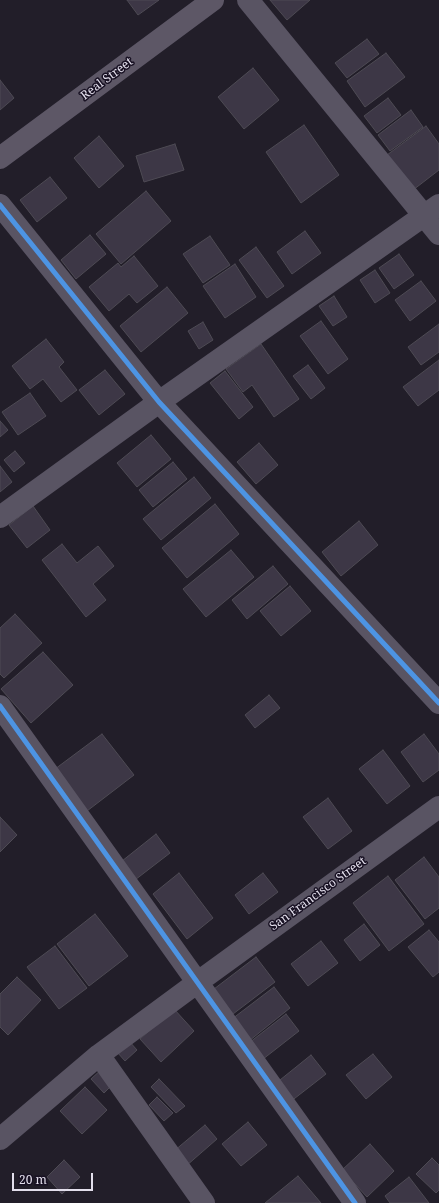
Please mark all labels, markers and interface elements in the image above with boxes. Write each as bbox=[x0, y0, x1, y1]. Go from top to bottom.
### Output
street label: Real Street bbox=[78, 55, 136, 103]
street label: San Francisco Street bbox=[267, 854, 369, 934]
scale bar bbox=[14, 1165, 95, 1191]
text: 20 m bbox=[19, 1171, 47, 1188]

